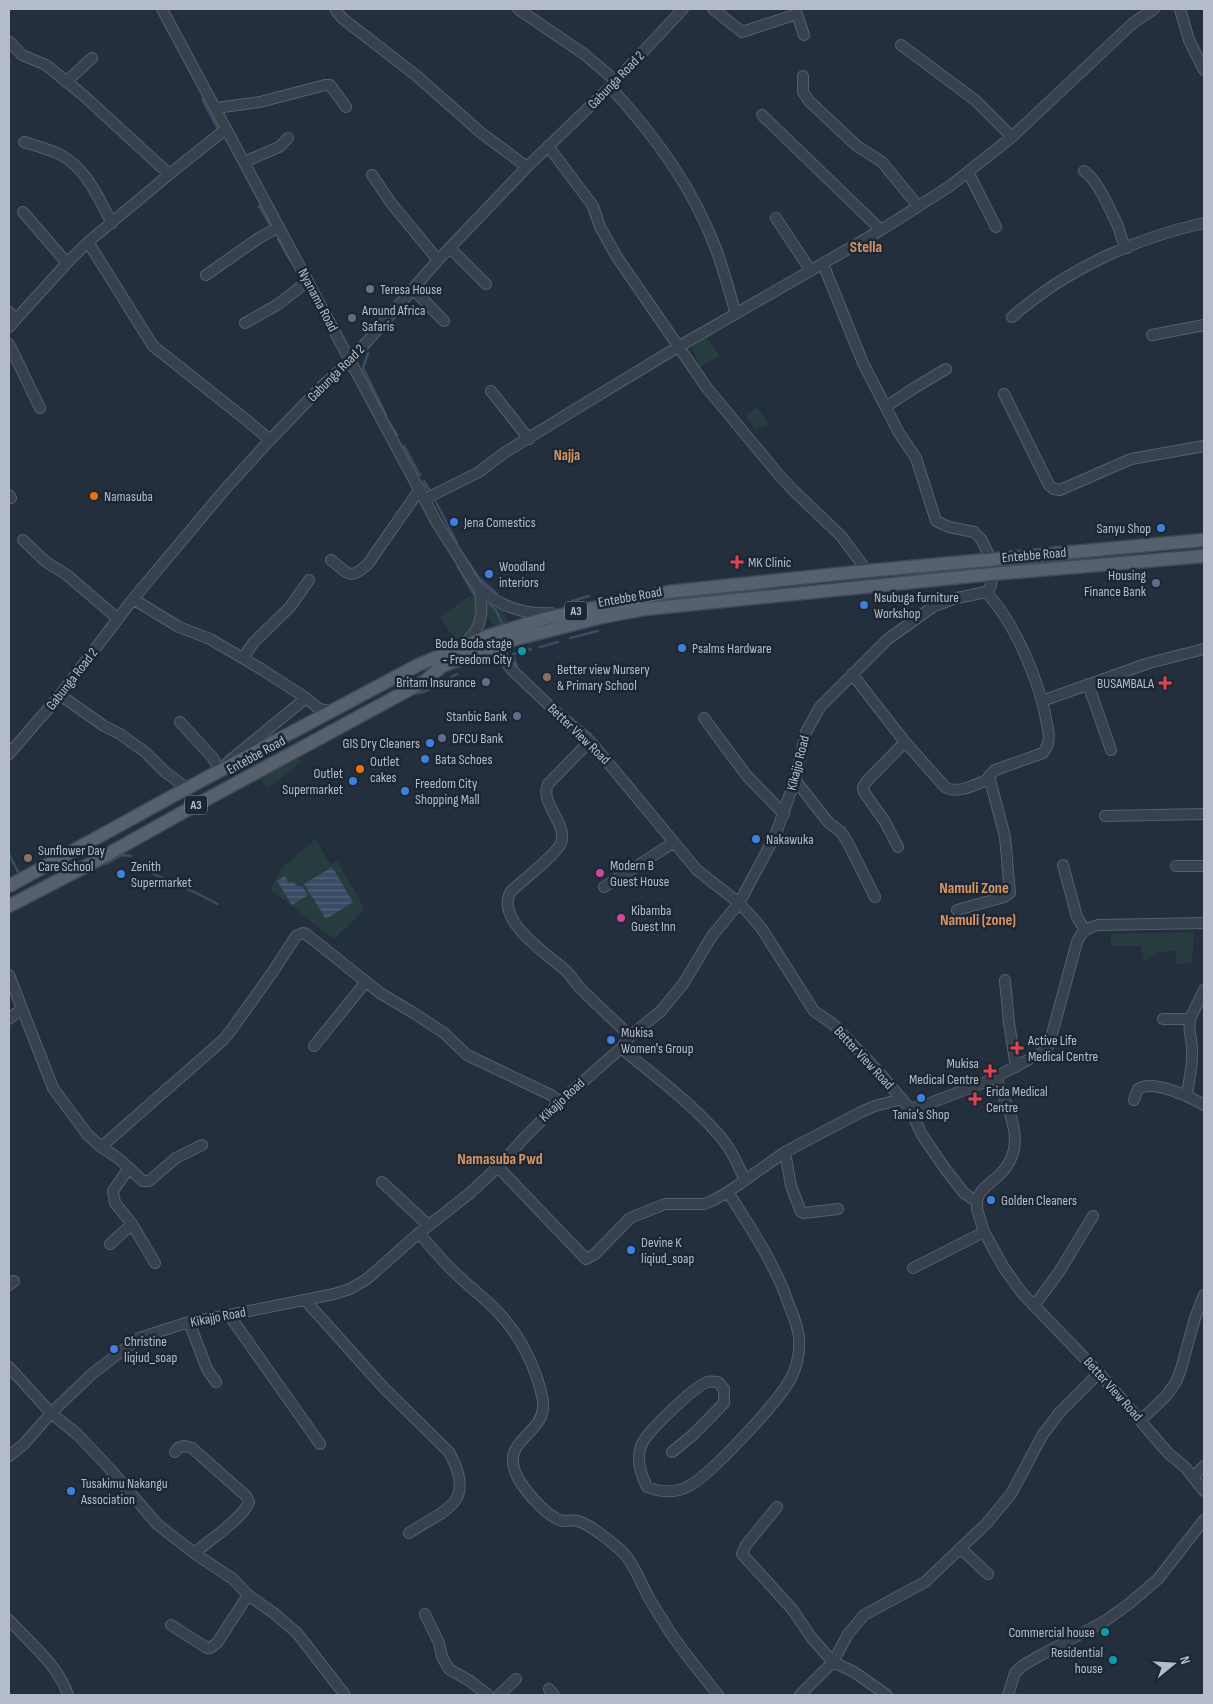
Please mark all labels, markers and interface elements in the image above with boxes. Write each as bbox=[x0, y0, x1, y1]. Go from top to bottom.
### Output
street label: Gabunga Road 2 bbox=[584, 47, 648, 113]
district label: Stella bbox=[850, 238, 882, 257]
street label: Nyanama Road bbox=[294, 266, 342, 335]
place label: Teresa House bbox=[380, 281, 442, 298]
marker: Teresa House bbox=[364, 283, 376, 295]
place label: Around Africa Safaris bbox=[361, 302, 425, 335]
marker: Around Africa Safaris bbox=[346, 312, 358, 324]
street label: Gabunga Road 2 bbox=[304, 341, 368, 405]
district label: Najja bbox=[554, 446, 580, 465]
place label: Namasuba bbox=[104, 488, 153, 505]
marker: Namasuba bbox=[88, 490, 100, 502]
place label: Jena Comestics bbox=[463, 514, 536, 531]
marker: Jena Comestics bbox=[448, 516, 460, 528]
place label: Sanyu Shop bbox=[1097, 520, 1151, 537]
marker: Sanyu Shop bbox=[1155, 522, 1167, 534]
street label: Entebbe Road bbox=[1001, 544, 1067, 566]
place label: MK Clinic bbox=[748, 554, 791, 571]
marker: MK Clinic bbox=[730, 555, 744, 569]
place label: Woodland interiors bbox=[499, 558, 545, 591]
place label: Housing Finance Bank bbox=[1084, 567, 1147, 600]
marker: Woodland interiors bbox=[483, 568, 495, 580]
marker: Housing Finance Bank bbox=[1150, 577, 1162, 589]
street label: Entebbe Road bbox=[597, 583, 663, 611]
place label: Nsubuga furniture Workshop bbox=[874, 589, 959, 622]
marker: Nsubuga furniture Workshop bbox=[858, 599, 870, 611]
road number: A3 bbox=[565, 602, 587, 620]
place label: Boda Boda stage - Freedom City bbox=[435, 635, 513, 668]
place label: Psalms Hardware bbox=[692, 640, 772, 657]
marker: Psalms Hardware bbox=[676, 642, 688, 654]
street label: Gabunga Road 2 bbox=[42, 644, 102, 714]
marker: Boda Boda stage - Freedom City bbox=[516, 645, 528, 657]
place label: Better view Nursery & Primary School bbox=[557, 661, 650, 694]
marker: Better view Nursery & Primary School bbox=[541, 671, 553, 683]
place label: Britam Insurance bbox=[396, 674, 476, 691]
place label: BUSAMBALA bbox=[1097, 675, 1155, 692]
marker: Britam Insurance bbox=[480, 676, 492, 688]
marker: BUSAMBALA bbox=[1158, 676, 1172, 690]
street label: Better View Road bbox=[544, 700, 614, 768]
place label: Stanbic Bank bbox=[446, 708, 508, 725]
marker: Stanbic Bank bbox=[511, 710, 523, 722]
place label: DFCU Bank bbox=[452, 730, 504, 747]
street label: Entebbe Road bbox=[224, 732, 288, 778]
marker: DFCU Bank bbox=[436, 732, 448, 744]
street label: Kikajjo Road bbox=[783, 734, 813, 792]
place label: GIS Dry Cleaners bbox=[342, 735, 420, 752]
marker: GIS Dry Cleaners bbox=[424, 737, 436, 749]
place label: Bata Schoes bbox=[435, 751, 493, 768]
place label: Outlet cakes bbox=[370, 753, 399, 786]
marker: Bata Schoes bbox=[419, 753, 431, 765]
marker: Outlet cakes bbox=[354, 763, 366, 775]
place label: Outlet Supermarket bbox=[282, 765, 343, 798]
marker: Outlet Supermarket bbox=[347, 775, 359, 787]
place label: Freedom City Shopping Mall bbox=[415, 775, 480, 808]
marker: Freedom City Shopping Mall bbox=[399, 785, 411, 797]
road number: A3 bbox=[185, 796, 207, 814]
place label: Nakawuka bbox=[766, 831, 814, 848]
marker: Nakawuka bbox=[750, 833, 762, 845]
place label: Sunflower Day Care School bbox=[38, 842, 105, 875]
marker: Sunflower Day Care School bbox=[22, 852, 34, 864]
place label: Modern B Guest House bbox=[610, 857, 669, 890]
place label: Zenith Supermarket bbox=[131, 858, 192, 891]
marker: Modern B Guest House bbox=[594, 867, 606, 879]
marker: Zenith Supermarket bbox=[115, 868, 127, 880]
district label: Namuli Zone bbox=[939, 879, 1009, 898]
place label: Kibamba Guest Inn bbox=[631, 902, 676, 935]
district label: Namuli (zone) bbox=[940, 911, 1016, 930]
marker: Kibamba Guest Inn bbox=[615, 912, 627, 924]
street label: Better View Road bbox=[831, 1023, 898, 1093]
place label: Mukisa Women's Group bbox=[621, 1024, 694, 1057]
place label: Active Life Medical Centre bbox=[1027, 1032, 1098, 1065]
marker: Mukisa Women's Group bbox=[605, 1034, 617, 1046]
marker: Active Life Medical Centre bbox=[1010, 1041, 1024, 1055]
place label: Mukisa Medical Centre bbox=[909, 1055, 979, 1088]
marker: Mukisa Medical Centre bbox=[983, 1064, 997, 1078]
street label: Kikajjo Road bbox=[536, 1075, 588, 1125]
place label: Erida Medical Centre bbox=[986, 1083, 1048, 1116]
marker: Tania's Shop bbox=[915, 1092, 927, 1104]
marker: Erida Medical Centre bbox=[968, 1092, 982, 1106]
place label: Tania's Shop bbox=[892, 1106, 950, 1123]
district label: Namasuba Pwd bbox=[457, 1150, 543, 1169]
place label: Golden Cleaners bbox=[1001, 1192, 1077, 1209]
marker: Golden Cleaners bbox=[985, 1194, 997, 1206]
place label: Devine K liqiud_soap bbox=[641, 1234, 694, 1267]
marker: Devine K liqiud_soap bbox=[625, 1244, 637, 1256]
street label: Kikajjo Road bbox=[189, 1303, 247, 1331]
place label: Christine liqiud_soap bbox=[124, 1333, 177, 1366]
marker: Christine liqiud_soap bbox=[108, 1343, 120, 1355]
street label: Better View Road bbox=[1080, 1354, 1146, 1425]
place label: Tusakimu Nakangu Association bbox=[80, 1475, 168, 1508]
marker: Tusakimu Nakangu Association bbox=[65, 1485, 77, 1497]
place label: Commercial house bbox=[1008, 1624, 1095, 1641]
marker: Commercial house bbox=[1099, 1626, 1111, 1638]
north arrow bbox=[1148, 1639, 1198, 1689]
place label: Residential house bbox=[1051, 1644, 1103, 1677]
marker: Residential house bbox=[1107, 1654, 1119, 1666]
text: N bbox=[1176, 1654, 1194, 1666]

